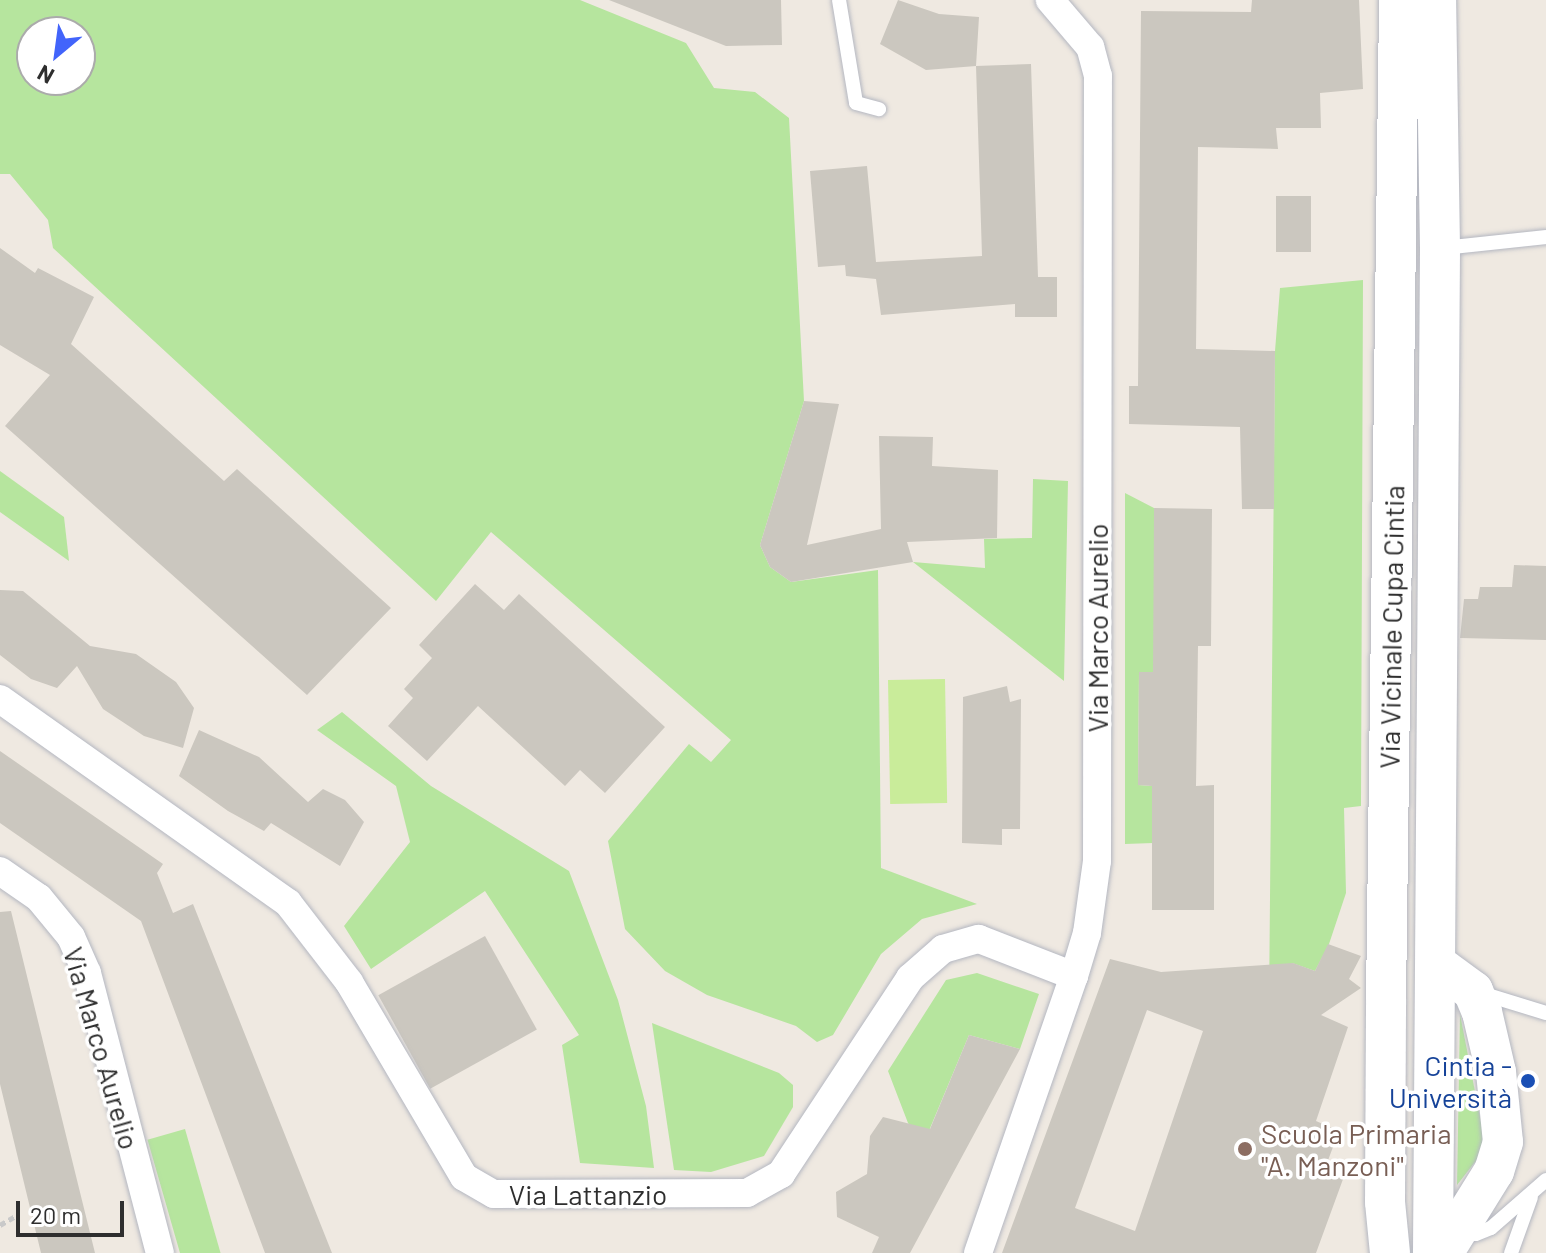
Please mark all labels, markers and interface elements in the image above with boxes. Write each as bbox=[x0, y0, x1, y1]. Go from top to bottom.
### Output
north arrow bbox=[16, 16, 96, 96]
text: N bbox=[33, 60, 58, 90]
street label: Via Vicinale Cupa Cintia bbox=[1372, 485, 1410, 769]
street label: Via Marco Aurelio bbox=[1080, 523, 1114, 733]
street label: Via Marco Aurelio bbox=[57, 943, 147, 1153]
place label: Cintia - Università bbox=[1389, 1048, 1512, 1114]
marker: Cintia - Università bbox=[1519, 1072, 1537, 1090]
place label: Scuola Primaria "A. Manzoni" bbox=[1261, 1116, 1452, 1182]
marker: Scuola Primaria "A. Manzoni" bbox=[1236, 1140, 1254, 1158]
street label: Via Lattanzio bbox=[509, 1177, 667, 1211]
scale bar bbox=[20, 1185, 128, 1235]
text: 20 m bbox=[30, 1200, 81, 1229]

